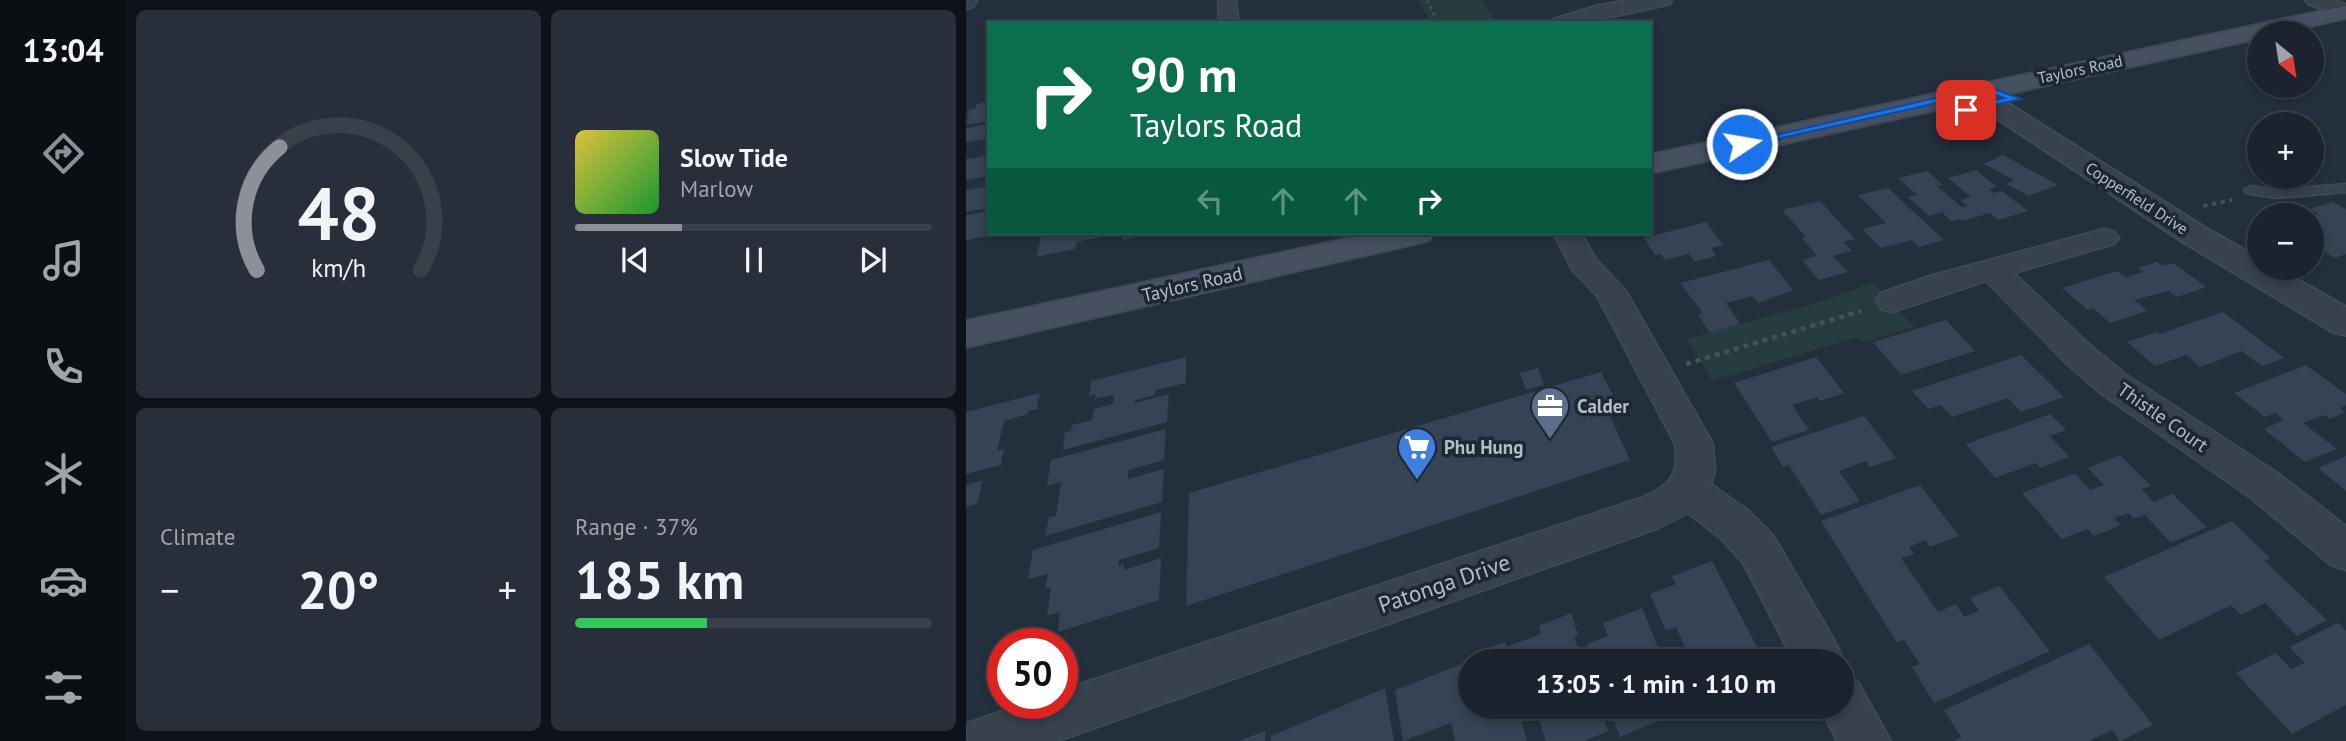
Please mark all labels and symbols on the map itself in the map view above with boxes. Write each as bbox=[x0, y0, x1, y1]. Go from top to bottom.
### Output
north arrow bbox=[2247, 21, 2324, 98]
street label: Taylors Road bbox=[2036, 50, 2124, 88]
pin bbox=[1936, 80, 1996, 140]
position arrow bbox=[1705, 107, 1779, 181]
street label: Copperfield Drive bbox=[2082, 157, 2192, 239]
street label: Taylors Road bbox=[1139, 261, 1245, 307]
street label: Thistle Court bbox=[2113, 377, 2213, 457]
office icon: Calder bbox=[1529, 385, 1571, 440]
place label: Calder bbox=[1577, 394, 1629, 418]
supermarket icon: Phu Hung bbox=[1396, 426, 1438, 481]
place label: Phu Hung bbox=[1444, 435, 1523, 459]
street label: Patonga Drive bbox=[1374, 547, 1514, 619]
speed limit sign: 50 bbox=[987, 628, 1078, 719]

